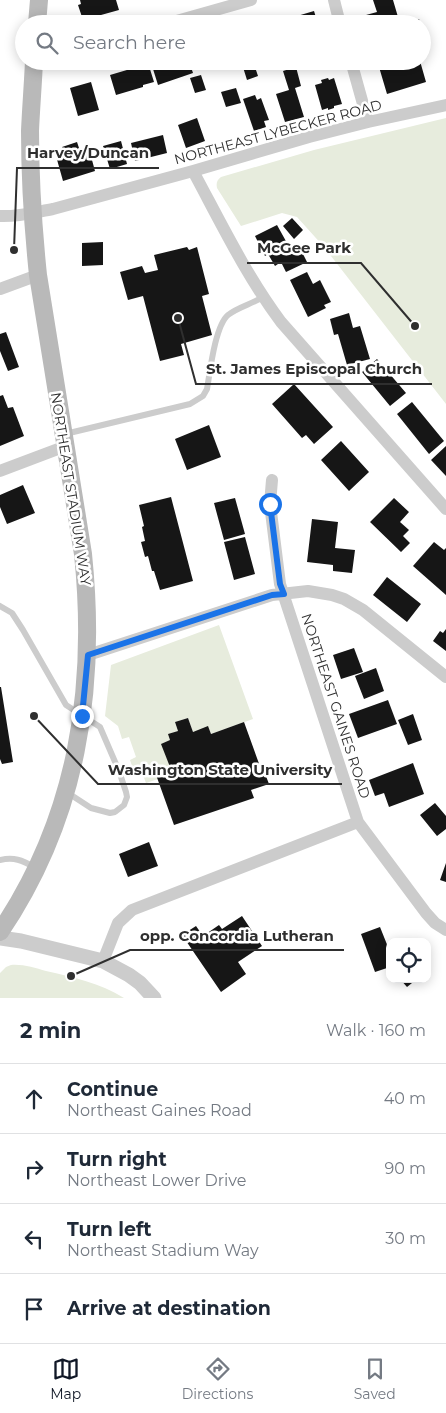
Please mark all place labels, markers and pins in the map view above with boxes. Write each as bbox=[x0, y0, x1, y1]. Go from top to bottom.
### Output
callout: Harvey/Duncan bbox=[17, 138, 159, 168]
callout: McGee Park bbox=[247, 233, 361, 263]
callout: St. James Episcopal Church bbox=[196, 354, 432, 384]
callout: Washington State University bbox=[98, 754, 342, 784]
callout: opp. Concordia Lutheran bbox=[130, 920, 344, 950]

